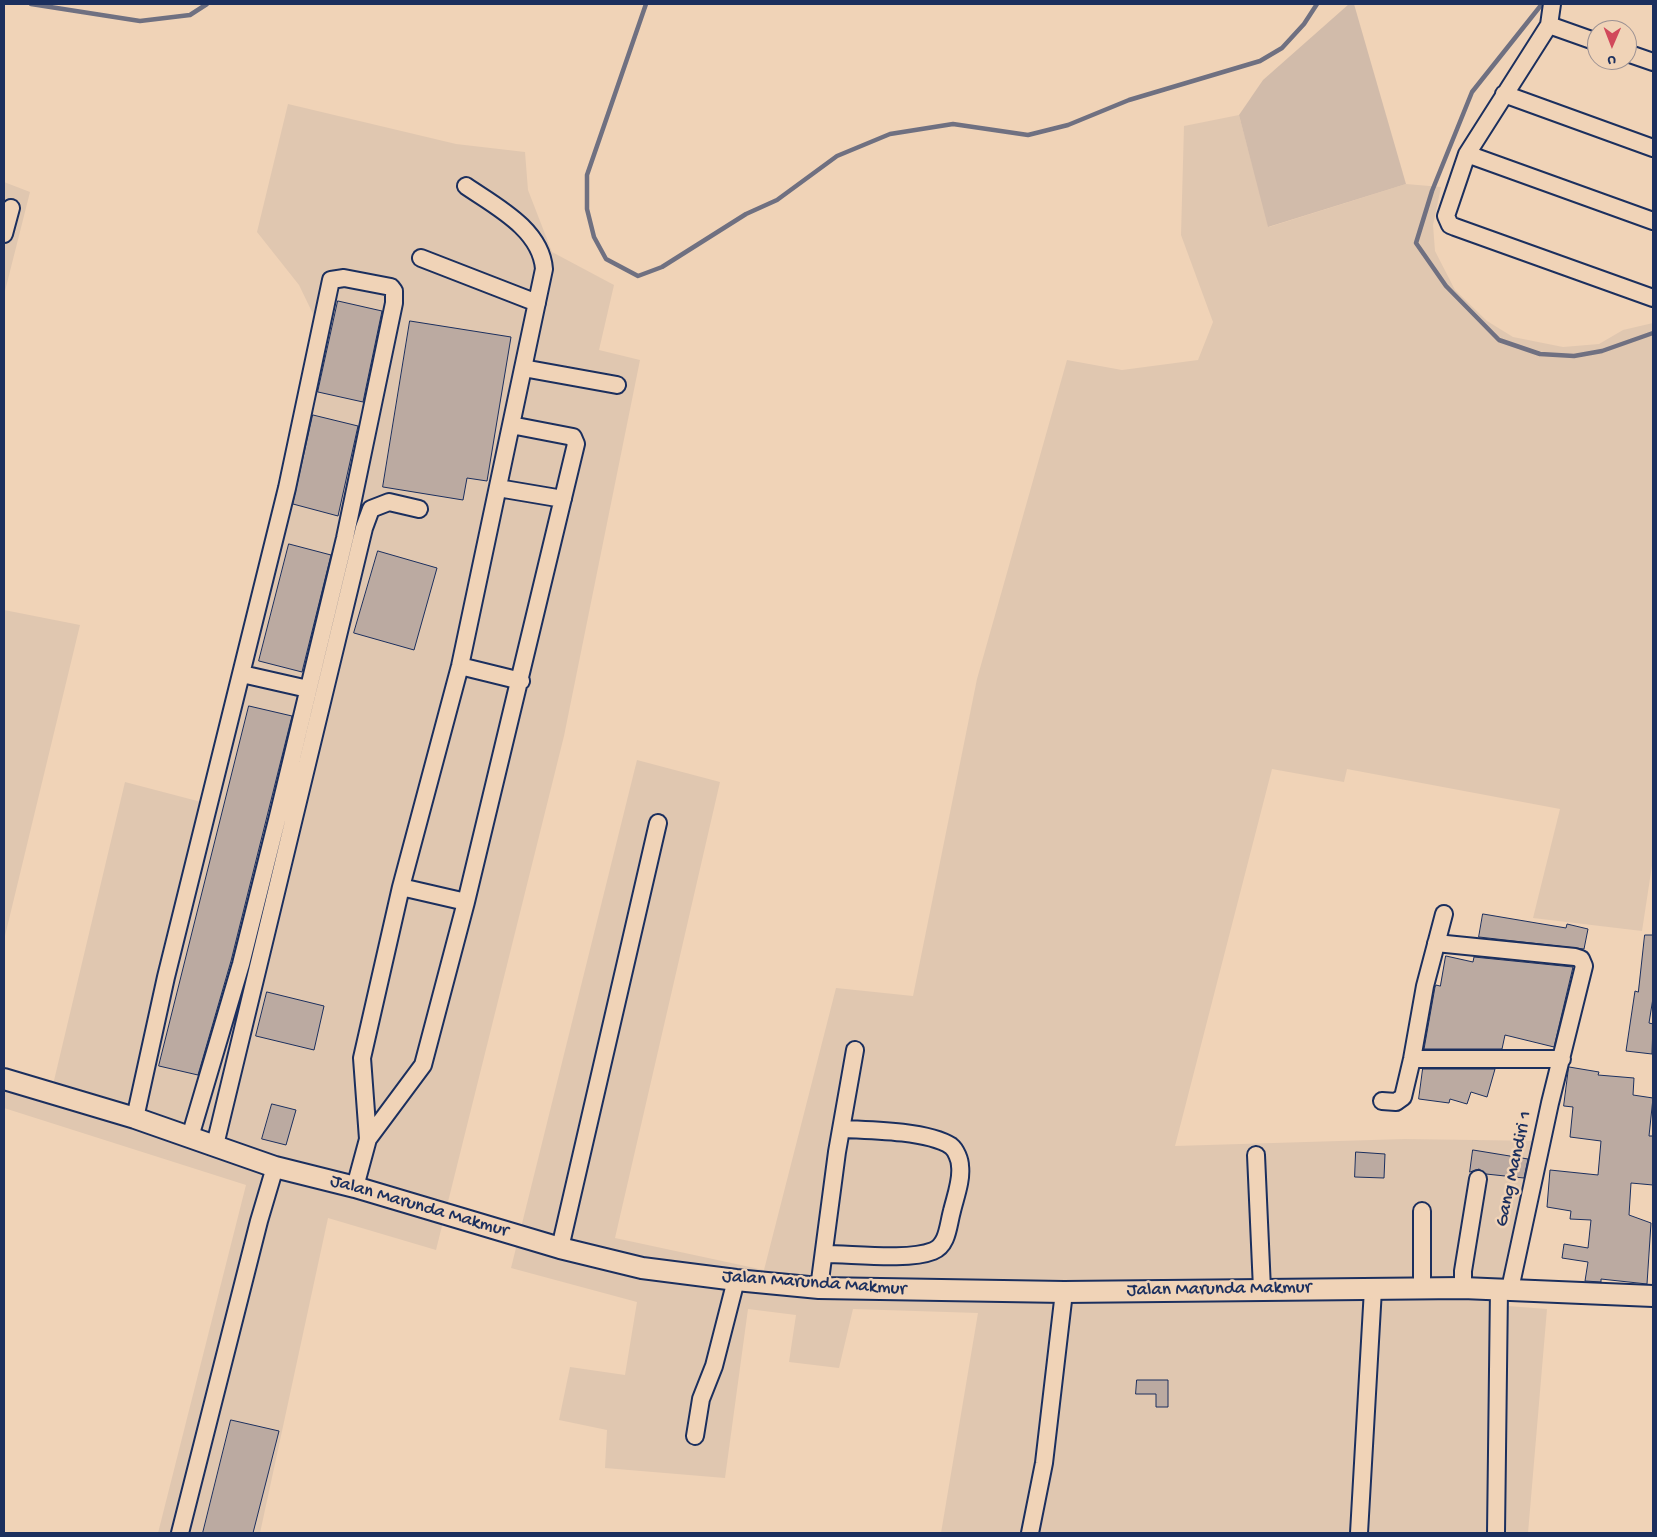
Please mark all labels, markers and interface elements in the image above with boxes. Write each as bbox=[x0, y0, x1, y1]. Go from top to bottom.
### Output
north arrow bbox=[1587, 20, 1637, 70]
text: U bbox=[1608, 51, 1616, 68]
street label: Gang Mandiri 1 bbox=[1492, 1109, 1538, 1229]
street label: Jalan Marunda Makmur bbox=[327, 1171, 511, 1243]
street label: Jalan Marunda Makmur bbox=[721, 1266, 907, 1302]
street label: Jalan Marunda Makmur bbox=[1126, 1277, 1312, 1303]

